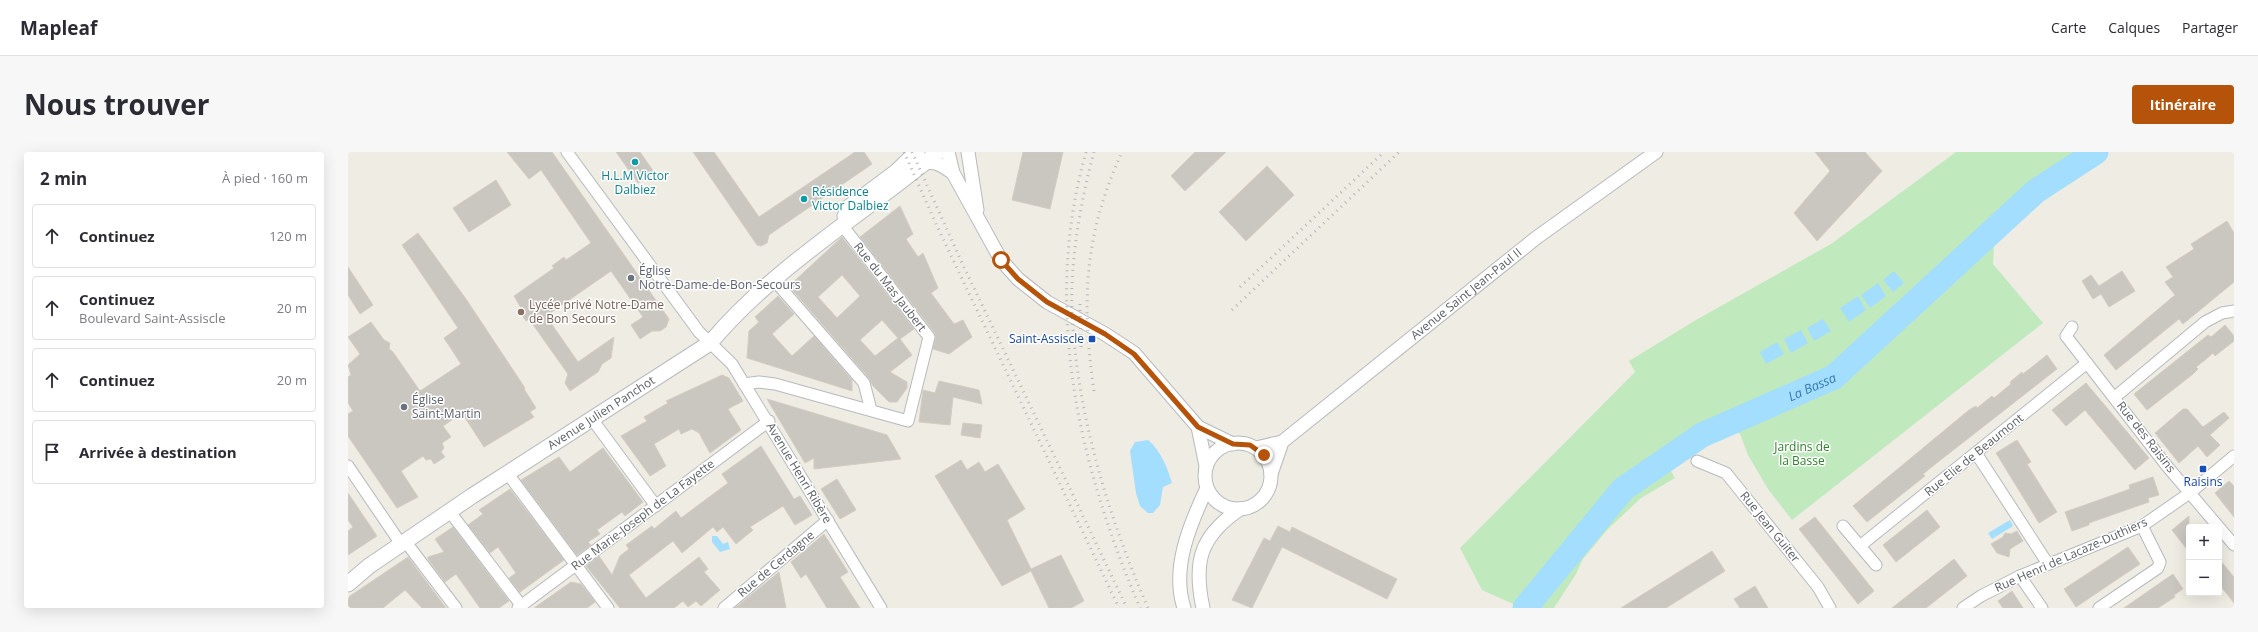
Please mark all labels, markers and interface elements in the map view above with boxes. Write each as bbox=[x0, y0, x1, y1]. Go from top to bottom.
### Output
text: Mapleaf bbox=[20, 15, 97, 41]
text: Carte bbox=[2051, 18, 2086, 37]
text: Calques bbox=[2108, 18, 2160, 37]
text: Partager bbox=[2182, 18, 2238, 37]
text: Nous trouver bbox=[24, 85, 210, 123]
button: Itinéraire bbox=[2132, 85, 2234, 124]
marker: H.L.M Victor Dalbiez bbox=[630, 157, 640, 167]
text: 2 min bbox=[40, 167, 87, 190]
place label: H.L.M Victor Dalbiez bbox=[601, 167, 669, 198]
text: À pied · 160 m bbox=[222, 169, 308, 187]
place label: Résidence Victor Dalbiez bbox=[812, 183, 889, 214]
marker: Résidence Victor Dalbiez bbox=[799, 194, 809, 204]
icon: ahead bbox=[41, 225, 63, 247]
text: Continuez bbox=[79, 226, 155, 246]
text: 120 m bbox=[269, 227, 307, 245]
street label: Rue du Mas Jaubert bbox=[850, 238, 931, 335]
street label: Avenue Saint Jean-Paul II bbox=[1407, 244, 1525, 343]
route start bbox=[992, 251, 1010, 269]
place label: Église Notre-Dame-de-Bon-Secours bbox=[639, 262, 801, 293]
marker: Église Notre-Dame-de-Bon-Secours bbox=[626, 273, 636, 283]
text: Continuez bbox=[79, 289, 155, 309]
place label: Lycée privé Notre-Dame de Bon Secours bbox=[529, 296, 664, 327]
icon: ahead bbox=[41, 297, 63, 319]
text: 20 m bbox=[277, 299, 307, 317]
marker: Lycée privé Notre-Dame de Bon Secours bbox=[516, 307, 526, 317]
text: Boulevard Saint-Assiscle bbox=[79, 309, 225, 327]
place label: Saint-Assiscle bbox=[1009, 330, 1084, 347]
marker: Saint-Assiscle bbox=[1087, 334, 1097, 344]
water label: La Bassa bbox=[1785, 368, 1839, 405]
icon: ahead bbox=[41, 369, 63, 391]
text: Continuez bbox=[79, 370, 155, 390]
text: 20 m bbox=[277, 371, 307, 389]
street label: Avenue Julien Panchot bbox=[544, 372, 658, 453]
place label: Église Saint-Martin bbox=[412, 391, 481, 422]
street label: Rue des Raisins bbox=[2113, 397, 2180, 476]
marker: Église Saint-Martin bbox=[399, 402, 409, 412]
street label: Rue Elie de Beaumont bbox=[1921, 409, 2027, 500]
street label: Avenue Henri Ribère bbox=[763, 419, 836, 527]
park label: Jardins de la Basse bbox=[1773, 438, 1830, 469]
icon: arrive bbox=[41, 441, 63, 463]
text: Arrivée à destination bbox=[79, 442, 237, 462]
route end bbox=[1255, 446, 1273, 464]
street label: Rue Marie-Joseph de La Fayette bbox=[568, 455, 718, 574]
marker: Raisins bbox=[2198, 464, 2208, 474]
place label: Raisins bbox=[2184, 473, 2223, 490]
street label: Rue Jean Guiter bbox=[1736, 488, 1804, 566]
street label: Rue Henri de Lacaze-Duthiers bbox=[1992, 513, 2150, 596]
map controls bbox=[2186, 524, 2222, 596]
button: + bbox=[2186, 524, 2222, 560]
street label: Rue de Cerdagne bbox=[734, 526, 818, 601]
button: − bbox=[2186, 560, 2222, 596]

